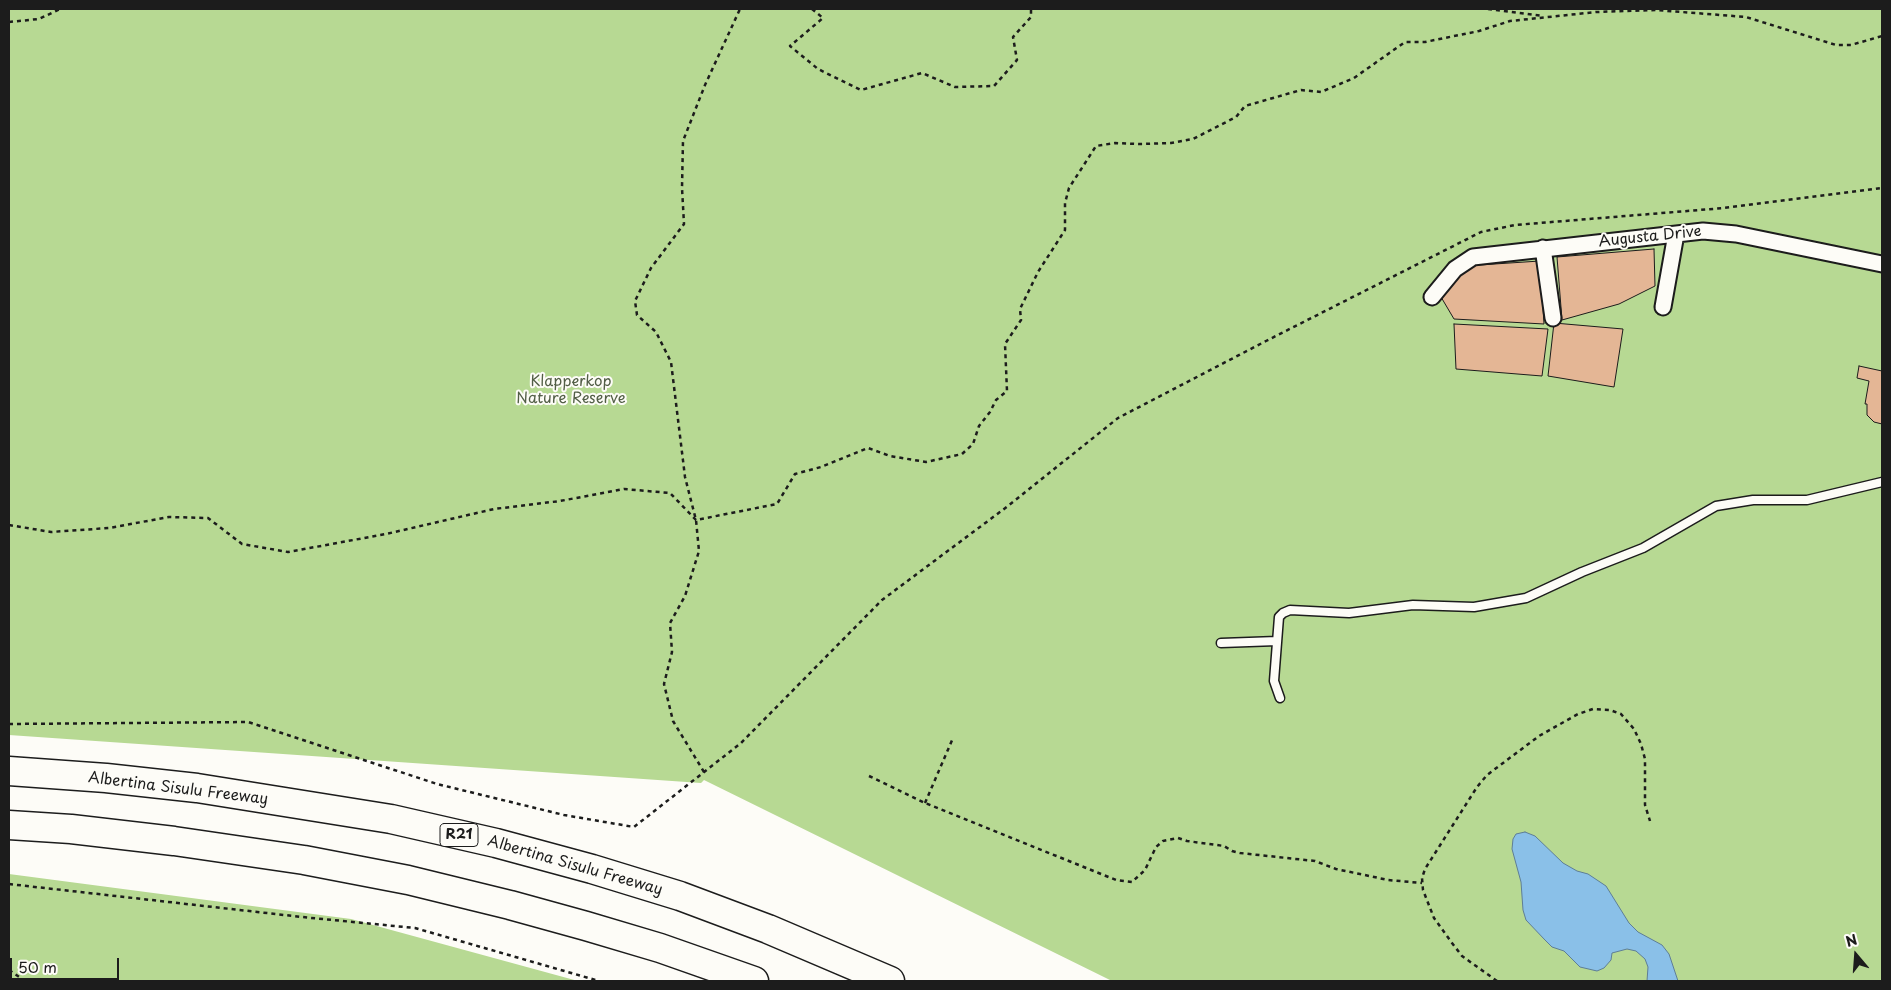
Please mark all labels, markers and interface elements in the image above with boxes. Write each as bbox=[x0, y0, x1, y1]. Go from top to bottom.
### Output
street label: Augusta Drive bbox=[1598, 223, 1702, 251]
park label: Klapperkop Nature Reserve bbox=[516, 373, 626, 408]
street label: Albertina Sisulu Freeway bbox=[87, 769, 269, 809]
road number: R21 bbox=[440, 824, 478, 846]
street label: Albertina Sisulu Freeway bbox=[486, 832, 664, 900]
text: N bbox=[1843, 929, 1860, 952]
north arrow bbox=[1831, 930, 1881, 980]
scale bar bbox=[12, 948, 121, 980]
text: 50 m bbox=[18, 955, 57, 978]

